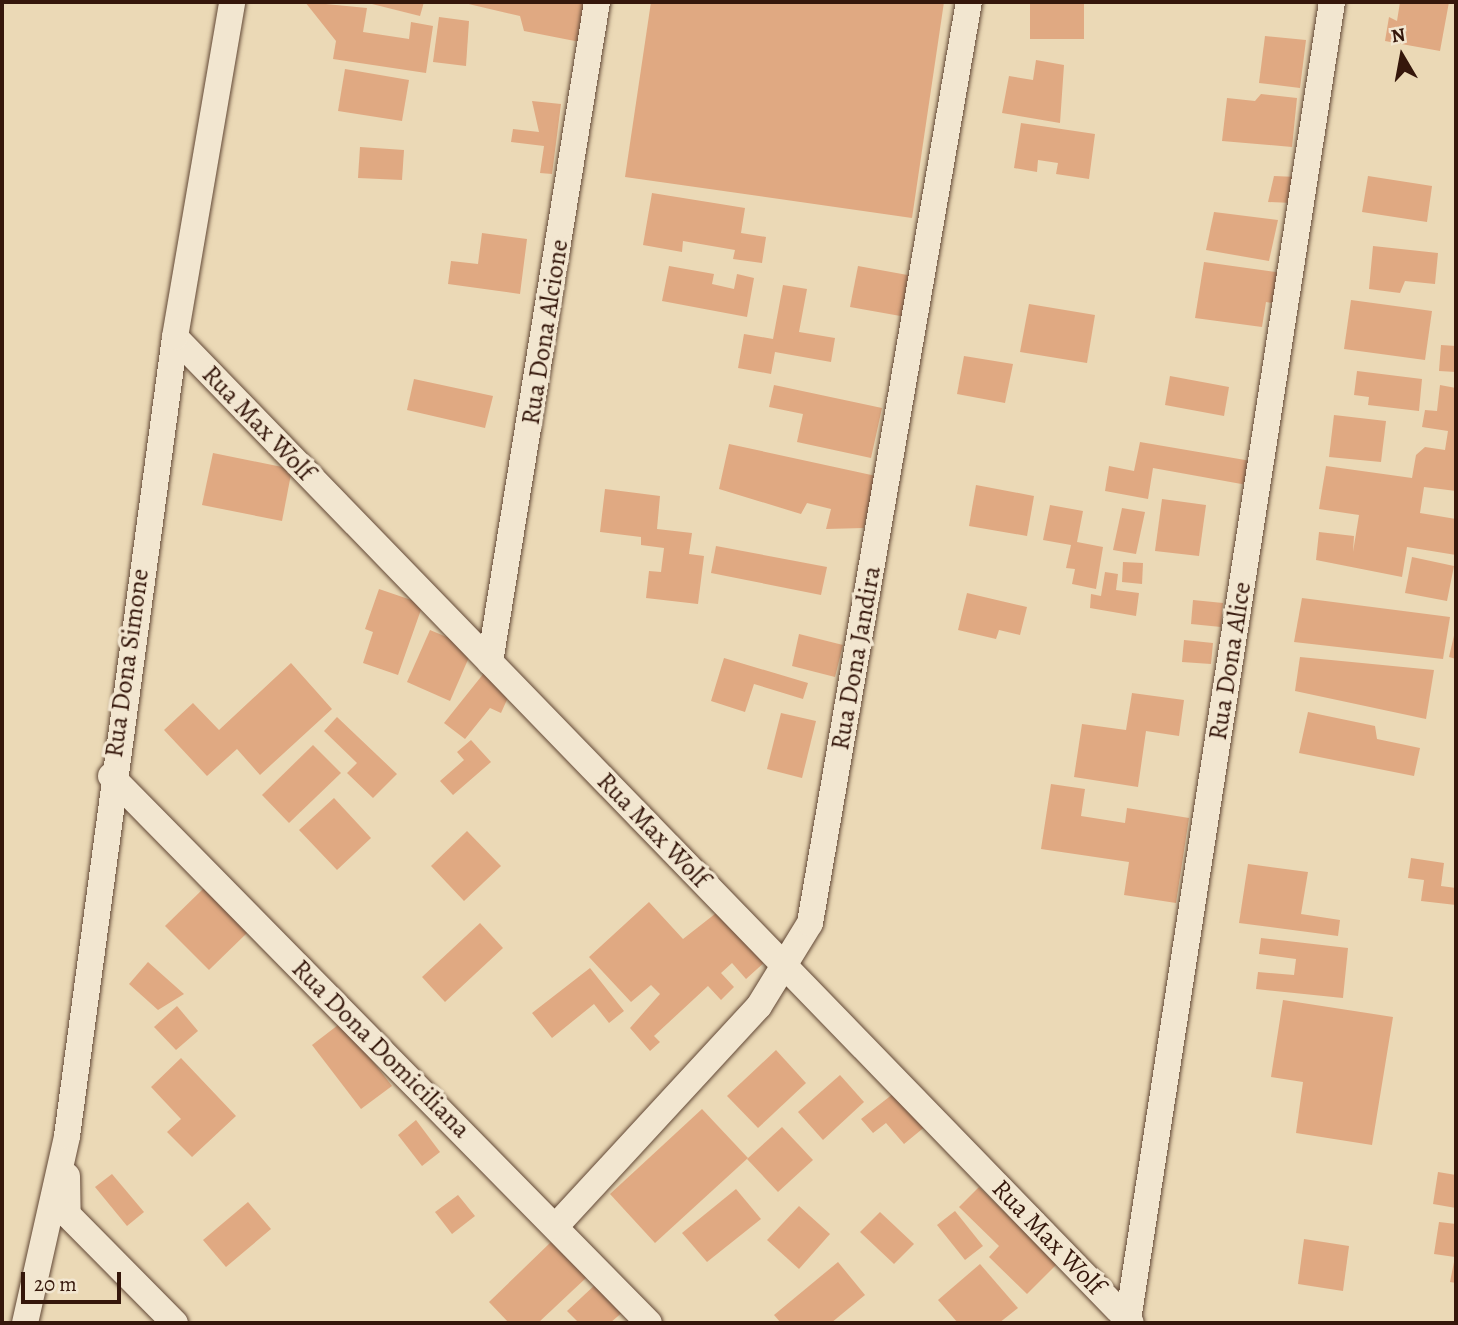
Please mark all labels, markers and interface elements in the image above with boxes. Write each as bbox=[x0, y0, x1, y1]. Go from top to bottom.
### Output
north arrow bbox=[1367, 21, 1437, 91]
text: N bbox=[1389, 21, 1407, 49]
street label: Rua Dona Alcione bbox=[515, 237, 575, 427]
street label: Rua Max Wolf bbox=[195, 359, 321, 487]
street label: Rua Dona Jandira bbox=[824, 564, 888, 752]
street label: Rua Dona Simone bbox=[98, 567, 156, 759]
street label: Rua Dona Alice bbox=[1202, 580, 1258, 742]
street label: Rua Max Wolf bbox=[590, 766, 716, 894]
street label: Rua Dona Domiciliana bbox=[285, 953, 477, 1145]
street label: Rua Max Wolf bbox=[985, 1173, 1111, 1301]
scale bar bbox=[24, 1258, 124, 1302]
text: 20 m bbox=[34, 1270, 77, 1298]

